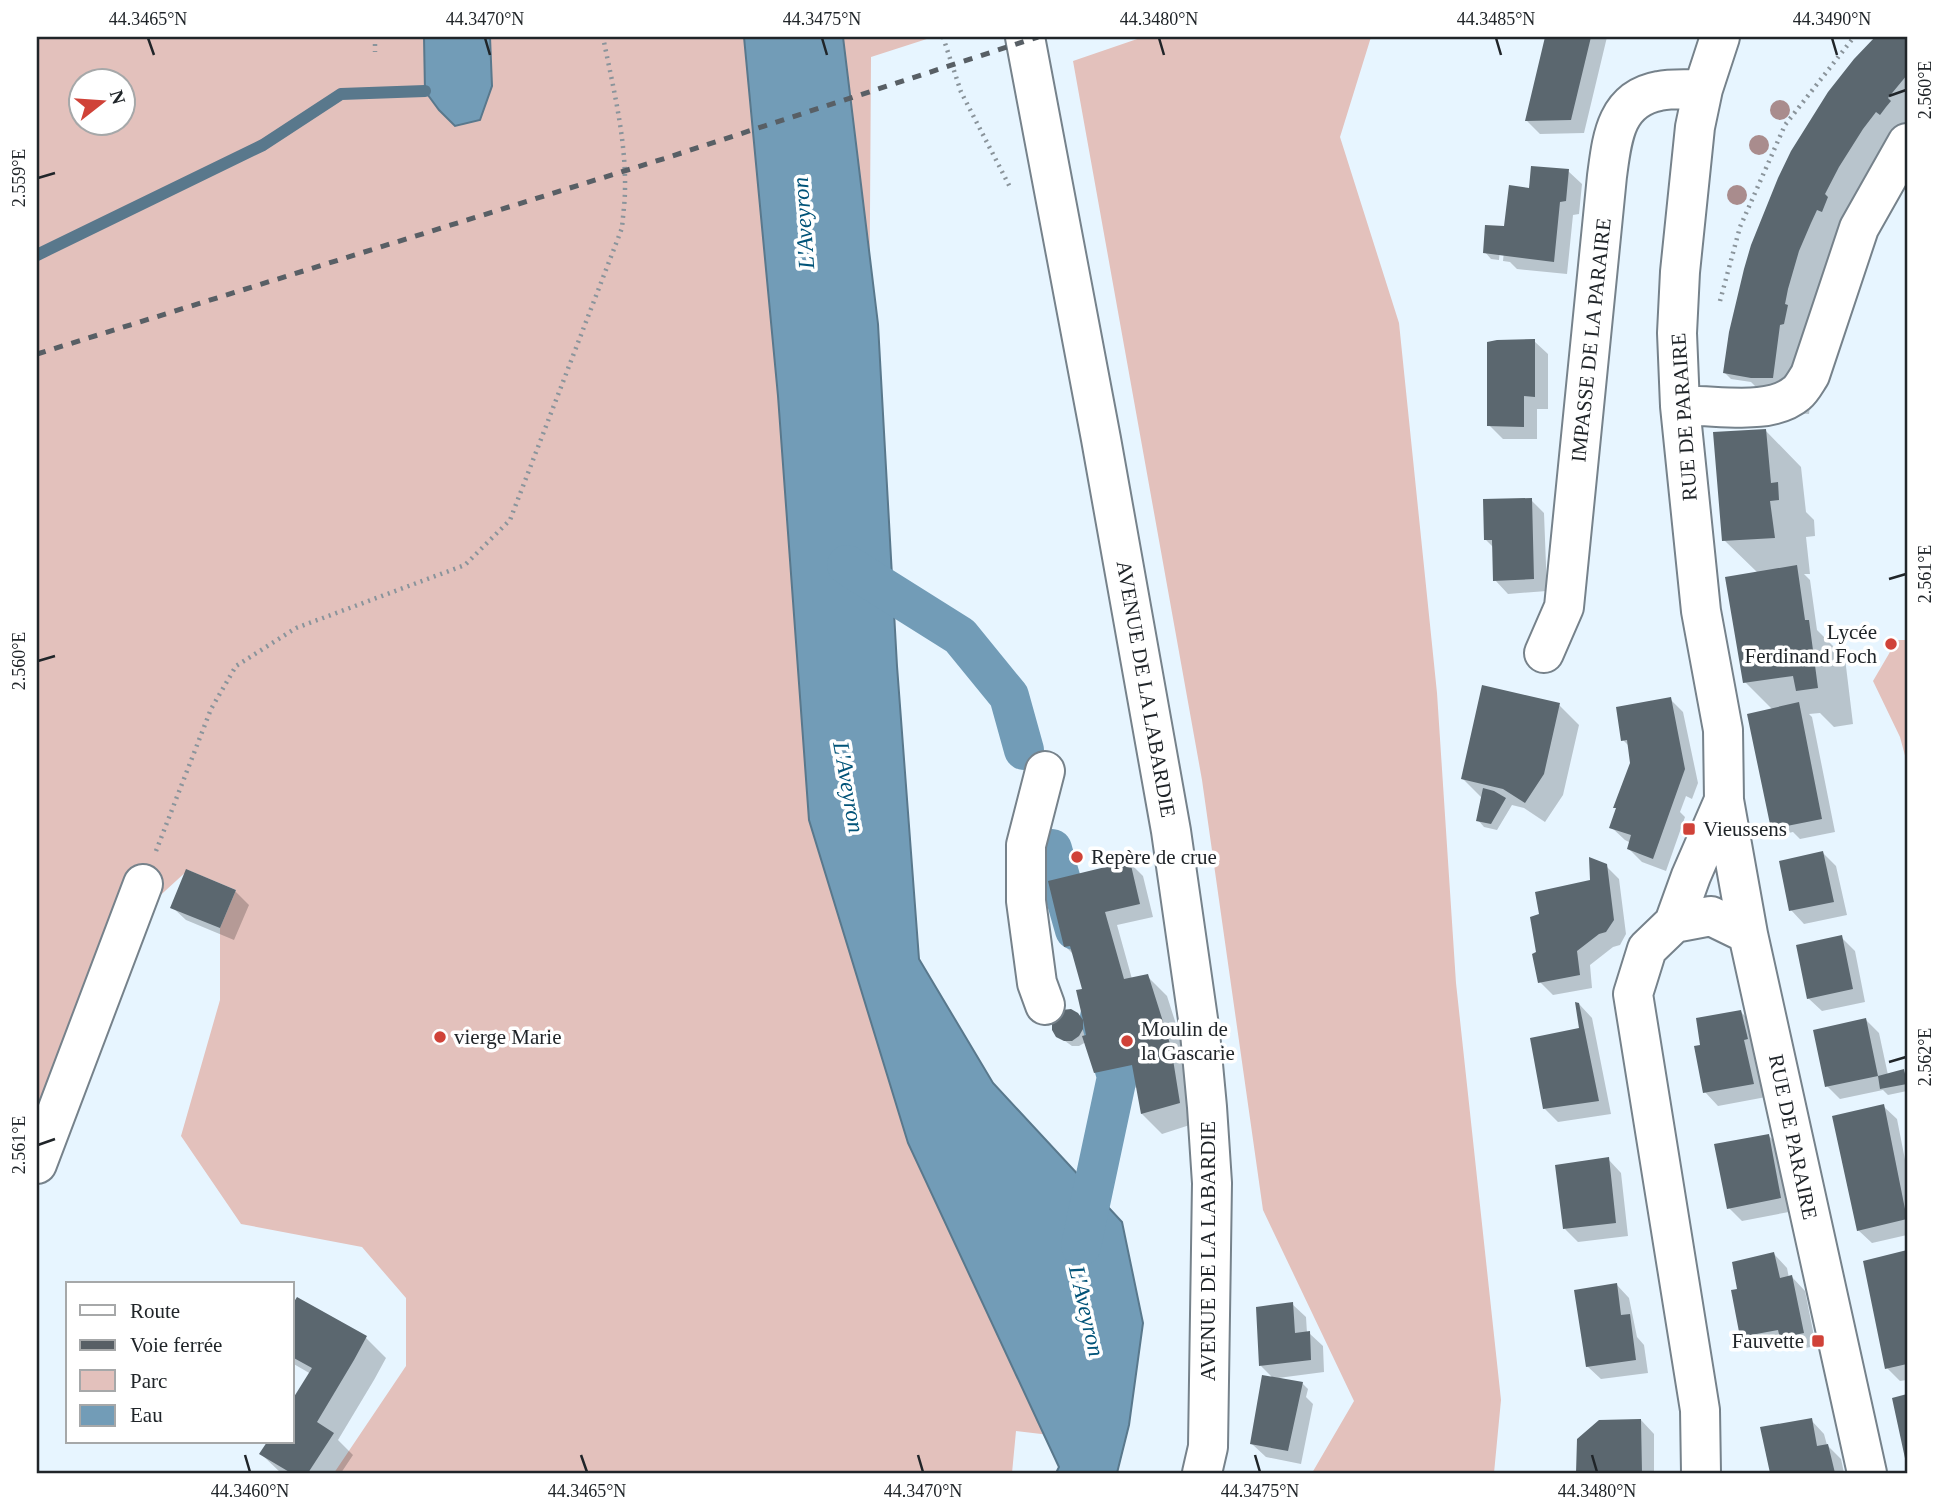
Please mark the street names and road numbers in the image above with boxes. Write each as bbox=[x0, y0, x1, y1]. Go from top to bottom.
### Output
street label: IMPASSE DE LA PARAIRE bbox=[1566, 217, 1616, 463]
street label: RUE DE PARAIRE bbox=[1666, 332, 1702, 502]
street label: AVENUE DE LA LABARDIE bbox=[1112, 559, 1180, 819]
street label: RUE DE PARAIRE bbox=[1764, 1052, 1822, 1222]
street label: AVENUE DE LA LABARDIE bbox=[1196, 1121, 1220, 1381]

